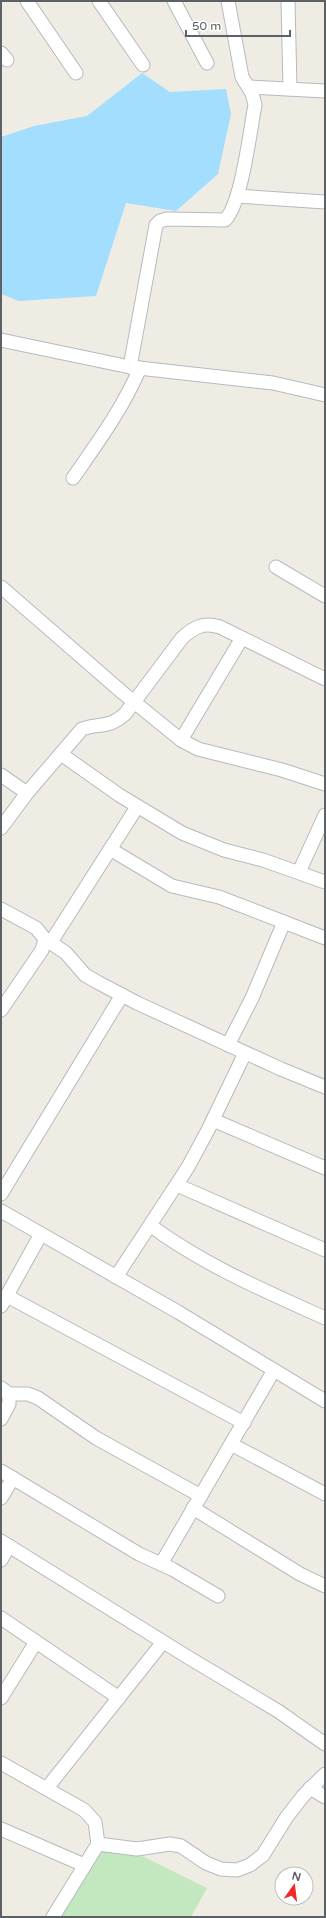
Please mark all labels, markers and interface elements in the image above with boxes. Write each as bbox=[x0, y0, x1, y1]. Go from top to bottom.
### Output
scale bar bbox=[186, 12, 290, 38]
text: 50 m bbox=[192, 19, 221, 33]
north arrow bbox=[274, 1866, 314, 1906]
text: N bbox=[290, 1869, 302, 1884]

